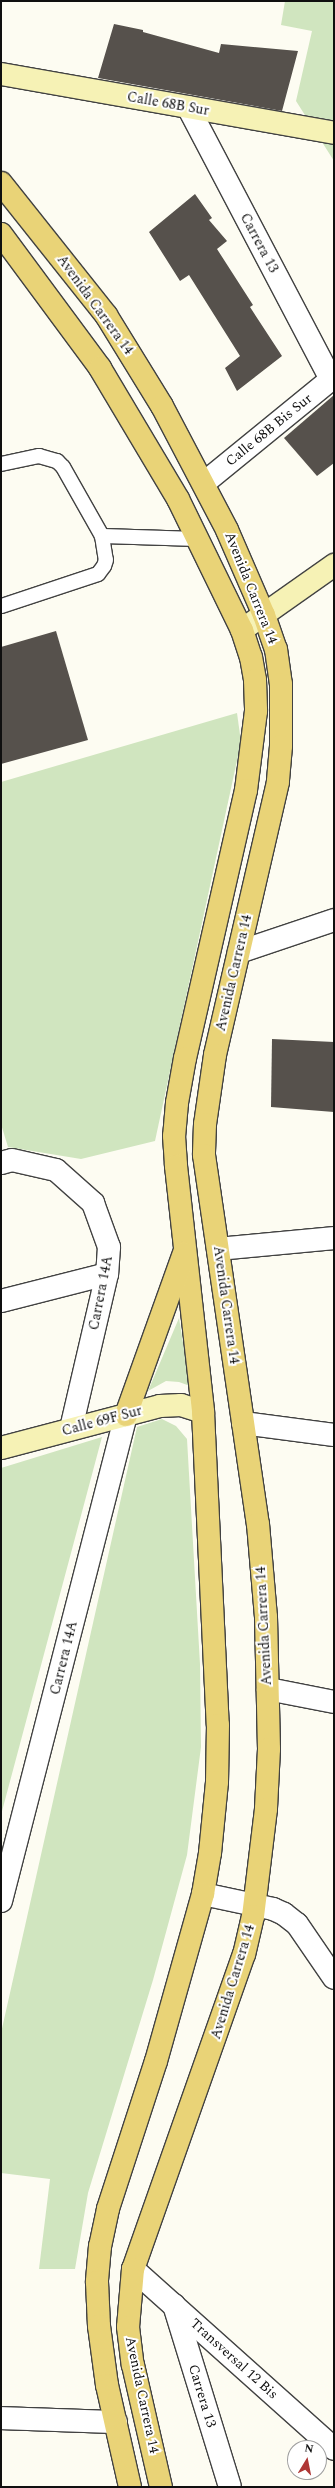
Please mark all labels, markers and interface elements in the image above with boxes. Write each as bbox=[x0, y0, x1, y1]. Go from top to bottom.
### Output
street label: Calle 68B Sur bbox=[126, 89, 210, 119]
street label: Carrera 13 bbox=[236, 210, 282, 276]
street label: Avenida Carrera 14 bbox=[53, 252, 137, 358]
street label: Calle 68B Bis Sur bbox=[222, 390, 316, 470]
street label: Avenida Carrera 14 bbox=[221, 530, 281, 646]
street label: Avenida Carrera 14 bbox=[212, 913, 256, 1033]
street label: Avenida Carrera 14 bbox=[209, 1245, 243, 1365]
street label: Carrera 14A bbox=[86, 1254, 116, 1332]
street label: Calle 69F Sur bbox=[60, 1402, 144, 1440]
street label: Avenida Carrera 14 bbox=[252, 1566, 276, 1686]
street label: Carrera 14A bbox=[47, 1619, 81, 1697]
street label: Avenida Carrera 14 bbox=[208, 1923, 258, 2041]
street label: Transversal 12 Bis bbox=[187, 2315, 281, 2403]
street label: Avenida Carrera 14 bbox=[121, 2335, 163, 2455]
street label: Carrera 13 bbox=[184, 2362, 220, 2430]
north arrow bbox=[287, 2440, 327, 2480]
text: N bbox=[303, 2440, 315, 2458]

